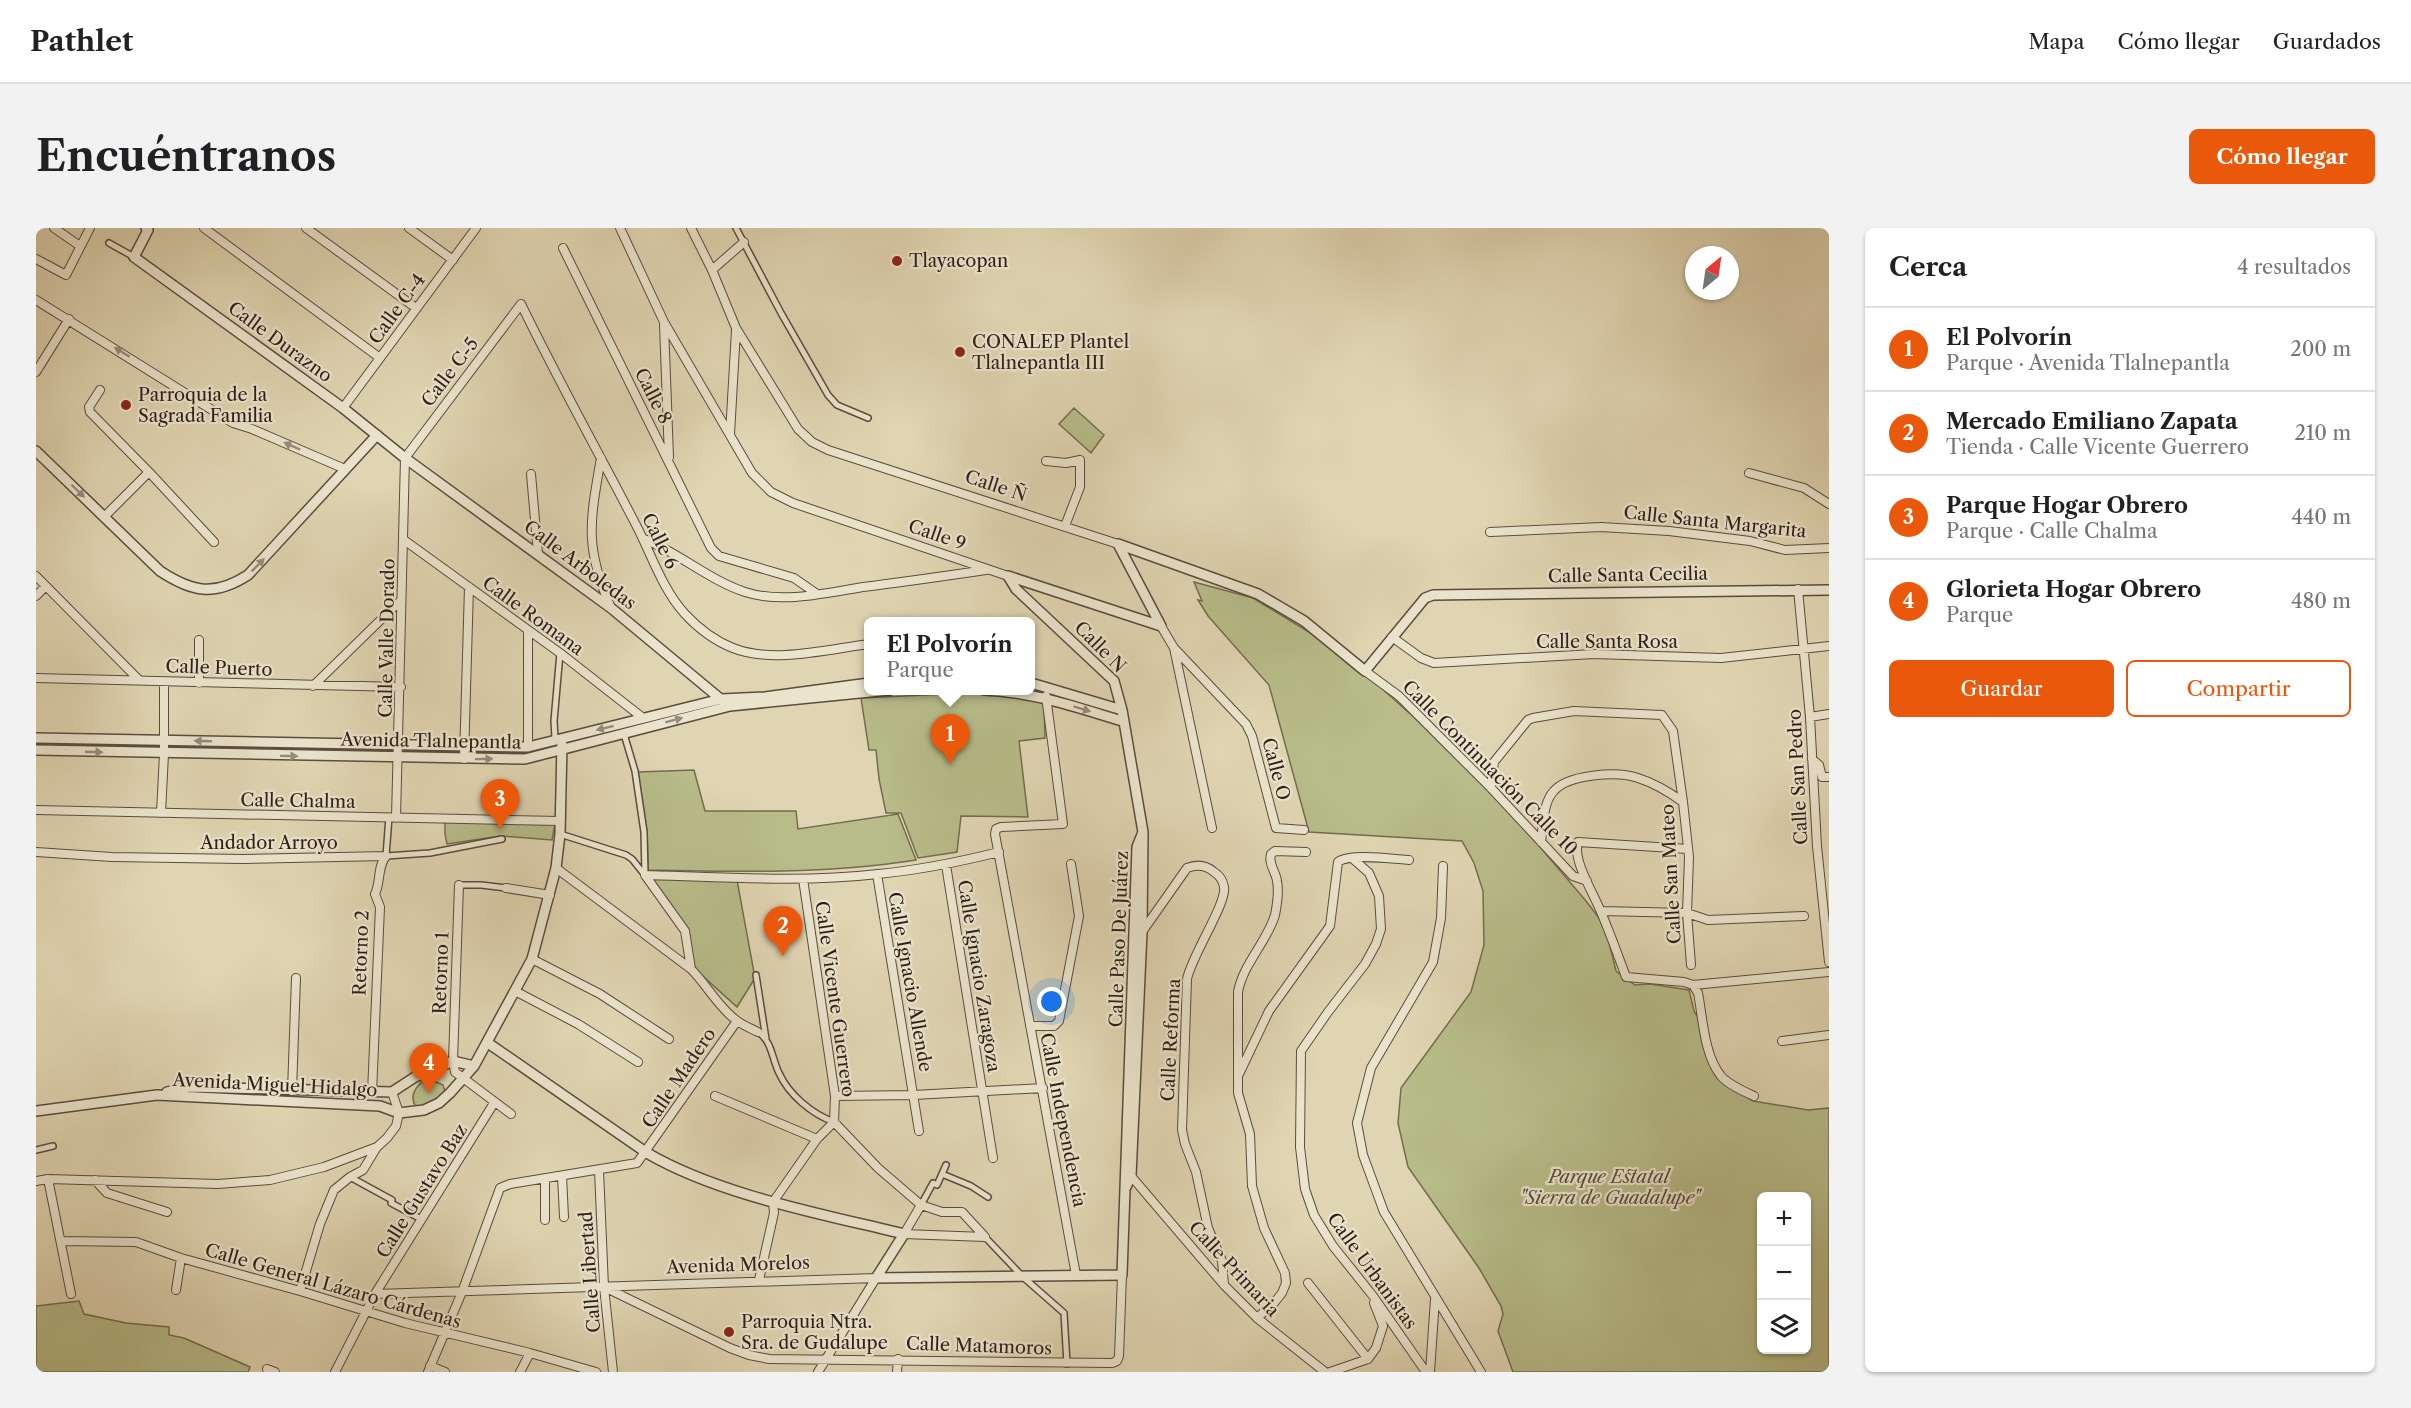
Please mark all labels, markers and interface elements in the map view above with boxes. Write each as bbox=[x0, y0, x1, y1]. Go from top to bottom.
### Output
text: Pathlet bbox=[30, 24, 133, 58]
text: Mapa bbox=[2028, 29, 2085, 54]
text: Cómo llegar bbox=[2118, 29, 2240, 54]
text: Guardados bbox=[2273, 29, 2381, 54]
button: Cómo llegar bbox=[2189, 129, 2375, 184]
text: Encuéntranos bbox=[36, 130, 336, 182]
north arrow bbox=[1685, 246, 1739, 300]
place label: Tlayacopan bbox=[909, 250, 1008, 272]
text: Cerca bbox=[1889, 251, 1967, 283]
marker: Tlayacopan bbox=[890, 254, 904, 268]
text: 4 resultados bbox=[2237, 255, 2351, 279]
street label: Calle C-4 bbox=[364, 270, 430, 348]
street label: Calle Durazno bbox=[224, 297, 336, 387]
text: El Polvorín bbox=[1946, 324, 2072, 351]
place label: CONALEP Plantel Tlalnepantla III bbox=[972, 331, 1129, 374]
street label: Calle C-5 bbox=[417, 333, 483, 411]
text: 1 bbox=[1904, 337, 1913, 361]
text: 200 m bbox=[2290, 337, 2351, 361]
marker: CONALEP Plantel Tlalnepantla III bbox=[953, 345, 967, 359]
one-way arrow bbox=[114, 347, 130, 358]
text: Parque · Avenida Tlalnepantla bbox=[1946, 351, 2230, 375]
street label: Calle 8 bbox=[630, 364, 676, 428]
place label: Parroquia de la Sagrada Familia bbox=[138, 384, 273, 427]
marker: Parroquia de la Sagrada Familia bbox=[119, 398, 133, 412]
text: Mercado Emiliano Zapata bbox=[1946, 408, 2238, 435]
text: 2 bbox=[1903, 421, 1914, 445]
text: 210 m bbox=[2294, 421, 2351, 445]
text: Tienda · Calle Vicente Guerrero bbox=[1946, 435, 2249, 459]
one-way arrow bbox=[282, 441, 300, 451]
street label: Calle Ñ bbox=[962, 464, 1030, 506]
one-way arrow bbox=[71, 484, 85, 498]
text: Parque Hogar Obrero bbox=[1946, 492, 2188, 519]
street label: Calle Santa Margarita bbox=[1622, 501, 1808, 543]
text: 3 bbox=[1903, 505, 1914, 529]
text: 440 m bbox=[2291, 505, 2351, 529]
street label: Calle 6 bbox=[637, 509, 683, 573]
street label: Calle 9 bbox=[905, 515, 969, 555]
street label: Calle Arboledas bbox=[520, 516, 640, 614]
text: Parque · Calle Chalma bbox=[1946, 519, 2158, 543]
one-way arrow bbox=[251, 558, 265, 573]
street label: Calle Valle Dorado bbox=[375, 558, 399, 718]
street label: Calle Santa Cecilia bbox=[1548, 563, 1709, 587]
street label: Calle Romana bbox=[478, 572, 588, 660]
text: Glorieta Hogar Obrero bbox=[1946, 576, 2201, 603]
text: 4 bbox=[1903, 589, 1914, 613]
text: 480 m bbox=[2291, 589, 2351, 613]
text: Parque bbox=[1946, 603, 2013, 627]
popup bbox=[864, 617, 1035, 695]
street label: Calle N bbox=[1070, 617, 1130, 677]
text: El Polvorín bbox=[886, 631, 1013, 658]
street label: Calle Santa Rosa bbox=[1536, 631, 1679, 653]
street label: Calle Puerto bbox=[165, 655, 273, 681]
text: Parque bbox=[886, 658, 954, 682]
button: Guardar bbox=[1889, 660, 2114, 717]
button: Compartir bbox=[2126, 660, 2351, 717]
street label: Calle Continuación Calle 10 bbox=[1398, 676, 1582, 860]
one-way arrow bbox=[1073, 705, 1091, 714]
street label: Calle San Pedro bbox=[1783, 708, 1813, 846]
pin: 1 bbox=[930, 714, 970, 764]
one-way arrow bbox=[665, 715, 684, 725]
one-way arrow bbox=[596, 723, 614, 733]
street label: Avenida Tlalnepantla bbox=[339, 728, 522, 754]
street label: Calle O bbox=[1257, 735, 1295, 803]
one-way arrow bbox=[193, 736, 212, 745]
one-way arrow bbox=[85, 747, 104, 757]
one-way arrow bbox=[280, 751, 299, 761]
one-way arrow bbox=[475, 754, 494, 764]
pin: 3 bbox=[480, 780, 520, 829]
street label: Calle Chalma bbox=[240, 789, 356, 813]
street label: Calle San Mateo bbox=[1656, 803, 1686, 945]
street label: Andador Arroyo bbox=[199, 832, 338, 854]
street label: Calle Paso De Juárez bbox=[1105, 850, 1133, 1028]
street label: Calle Ignacio Zaragoza bbox=[953, 878, 1005, 1074]
street label: Calle Ignacio Allende bbox=[883, 890, 937, 1074]
street label: Calle Vicente Guerrero bbox=[810, 900, 860, 1098]
pin: 2 bbox=[764, 906, 802, 956]
street label: Retorno 2 bbox=[349, 910, 373, 996]
street label: Retorno 1 bbox=[429, 931, 453, 1015]
street label: Calle Reforma bbox=[1157, 977, 1185, 1102]
your location bbox=[1037, 987, 1066, 1016]
street label: Calle Madero bbox=[637, 1024, 721, 1132]
street label: Calle Independencia bbox=[1035, 1031, 1091, 1210]
pin: 4 bbox=[410, 1044, 448, 1093]
street label: Avenida Miguel Hidalgo bbox=[171, 1069, 378, 1101]
street label: Calle Gustavo Baz bbox=[372, 1120, 472, 1262]
park label: Parque Estatal "Sierra de Guadalupe" bbox=[1519, 1166, 1702, 1209]
map controls bbox=[1757, 1192, 1811, 1354]
button: + bbox=[1757, 1192, 1811, 1246]
street label: Calle Urbanistas bbox=[1322, 1209, 1422, 1333]
street label: Calle Libertad bbox=[575, 1211, 605, 1333]
street label: Calle Primaria bbox=[1184, 1217, 1284, 1322]
street label: Calle General Lázaro Cárdenas bbox=[202, 1239, 464, 1333]
button: − bbox=[1757, 1246, 1811, 1300]
street label: Avenida Morelos bbox=[665, 1251, 810, 1279]
button: layers bbox=[1757, 1300, 1811, 1354]
place label: Parroquia Ntra. Sra. de Gudalupe bbox=[741, 1311, 888, 1354]
marker: Parroquia Ntra. Sra. de Gudalupe bbox=[722, 1325, 736, 1339]
street label: Calle Matamoros bbox=[905, 1332, 1053, 1360]

